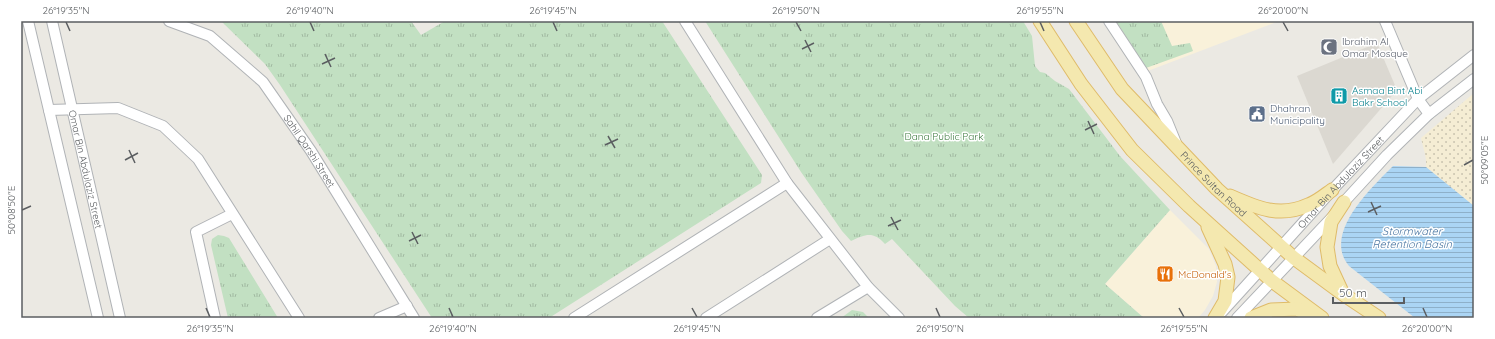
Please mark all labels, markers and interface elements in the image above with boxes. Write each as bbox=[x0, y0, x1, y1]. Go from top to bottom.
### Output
text: 26°19'35"N bbox=[42, 4, 90, 17]
text: 26°19'40"N bbox=[286, 4, 334, 17]
text: 26°19'45"N bbox=[529, 4, 577, 17]
text: 26°19'50"N bbox=[772, 4, 820, 17]
text: 26°19'55"N bbox=[1016, 4, 1064, 17]
text: 26°20'00"N bbox=[1258, 4, 1308, 17]
place label: Ibrahim Al Omar Mosque bbox=[1342, 35, 1408, 60]
mosque icon: Ibrahim Al Omar Mosque bbox=[1319, 37, 1339, 57]
place label: Asmaa Bint Abi Bakr School bbox=[1352, 84, 1422, 109]
building icon: Asmaa Bint Abi Bakr School bbox=[1329, 86, 1349, 106]
place label: Dhahran Municipality bbox=[1270, 102, 1325, 127]
public building icon: Dhahran Municipality bbox=[1247, 104, 1267, 124]
street label: Omar Bin Abdulaziz Street bbox=[66, 109, 106, 230]
street label: Sahil Qarshi Street bbox=[281, 112, 339, 190]
park label: Dana Public Park bbox=[905, 130, 984, 143]
street label: Omar Bin Abdulaziz Street bbox=[1295, 133, 1387, 231]
text: 50°09'05"E bbox=[1478, 135, 1491, 185]
street label: Prince Sultan Road bbox=[1178, 148, 1250, 219]
text: 50°08'50"E bbox=[5, 185, 18, 234]
water label: Stormwater Retention Basin bbox=[1372, 224, 1452, 251]
restaurant icon: McDonald's bbox=[1155, 264, 1175, 284]
place label: McDonald's bbox=[1178, 268, 1232, 281]
scale bar bbox=[1333, 279, 1404, 305]
text: 50 m bbox=[1339, 285, 1367, 300]
text: 26°19'35"N bbox=[186, 322, 234, 335]
text: 26°19'40"N bbox=[429, 322, 477, 335]
text: 26°19'45"N bbox=[673, 322, 721, 335]
text: 26°19'50"N bbox=[916, 322, 964, 335]
text: 26°19'55"N bbox=[1160, 322, 1208, 335]
text: 26°20'00"N bbox=[1402, 322, 1452, 335]

